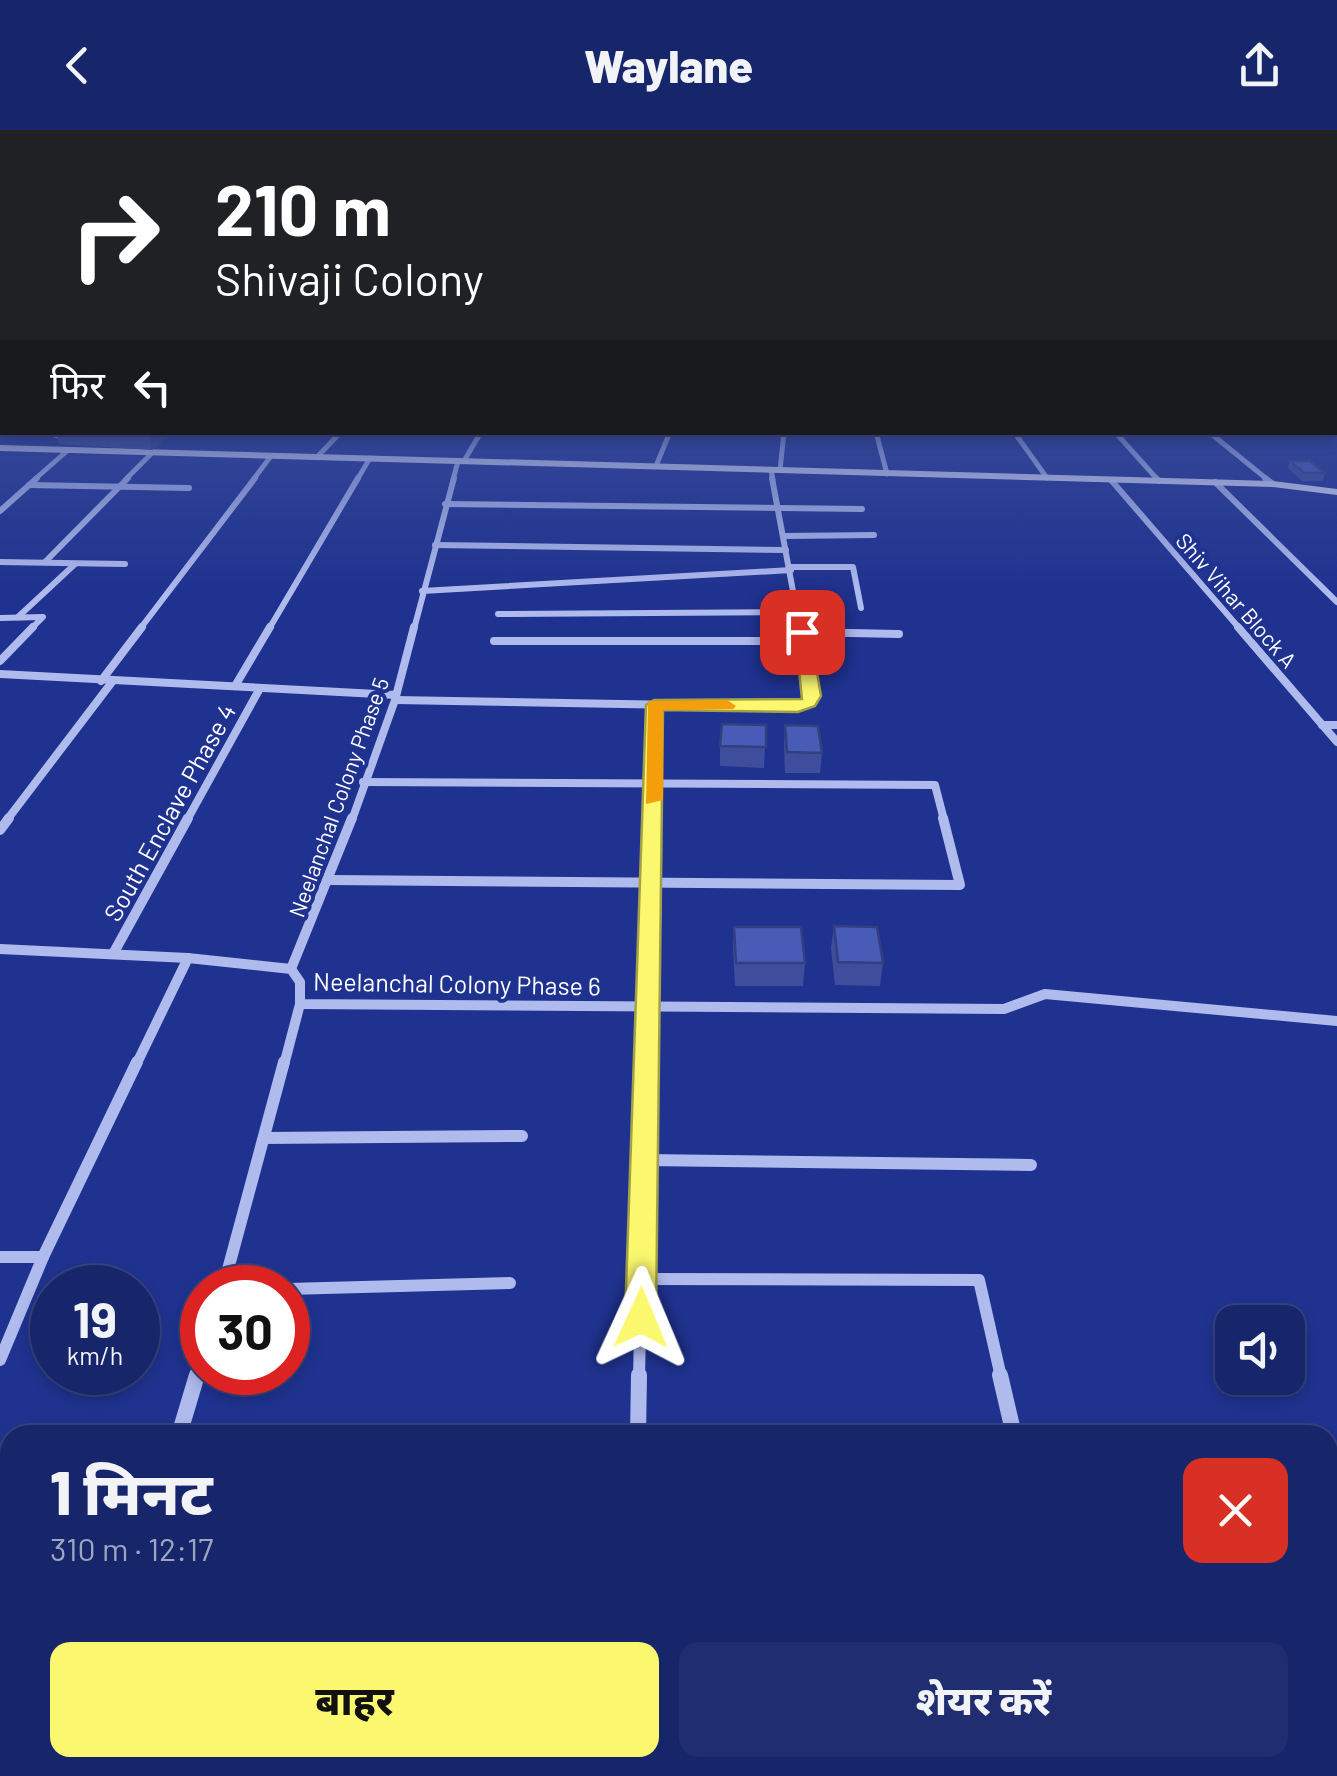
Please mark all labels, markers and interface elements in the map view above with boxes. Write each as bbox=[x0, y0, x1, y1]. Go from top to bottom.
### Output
icon: back bbox=[50, 38, 105, 93]
text: Waylane bbox=[584, 38, 753, 92]
icon: share bbox=[1232, 38, 1287, 93]
text: 210 m bbox=[215, 166, 391, 250]
icon: right bbox=[50, 170, 180, 300]
text: Shivaji Colony bbox=[215, 251, 484, 305]
icon: left bbox=[125, 360, 180, 415]
text: फिर bbox=[50, 361, 105, 407]
street label: Shiv Vihar Block A bbox=[1171, 527, 1303, 673]
pin bbox=[760, 590, 845, 675]
icon: arrive bbox=[775, 605, 830, 660]
street label: Neelanchal Colony Phase 5 bbox=[283, 674, 393, 920]
street label: South Enclave Phase 4 bbox=[97, 698, 241, 926]
street label: Neelanchal Colony Phase 6 bbox=[313, 965, 601, 1001]
speed limit sign: 30 bbox=[180, 1265, 310, 1395]
position arrow bbox=[589, 1266, 693, 1370]
text: 19 bbox=[73, 1288, 117, 1348]
map controls bbox=[1215, 1305, 1305, 1395]
button: sound bbox=[1215, 1305, 1305, 1395]
text: km/h bbox=[67, 1340, 123, 1370]
text: 1 मिनट bbox=[50, 1455, 212, 1527]
button: close bbox=[1183, 1458, 1288, 1563]
text: 310 m · 12:17 bbox=[50, 1529, 213, 1567]
button: बाहर bbox=[50, 1642, 659, 1757]
button: शेयर करें bbox=[679, 1642, 1288, 1757]

